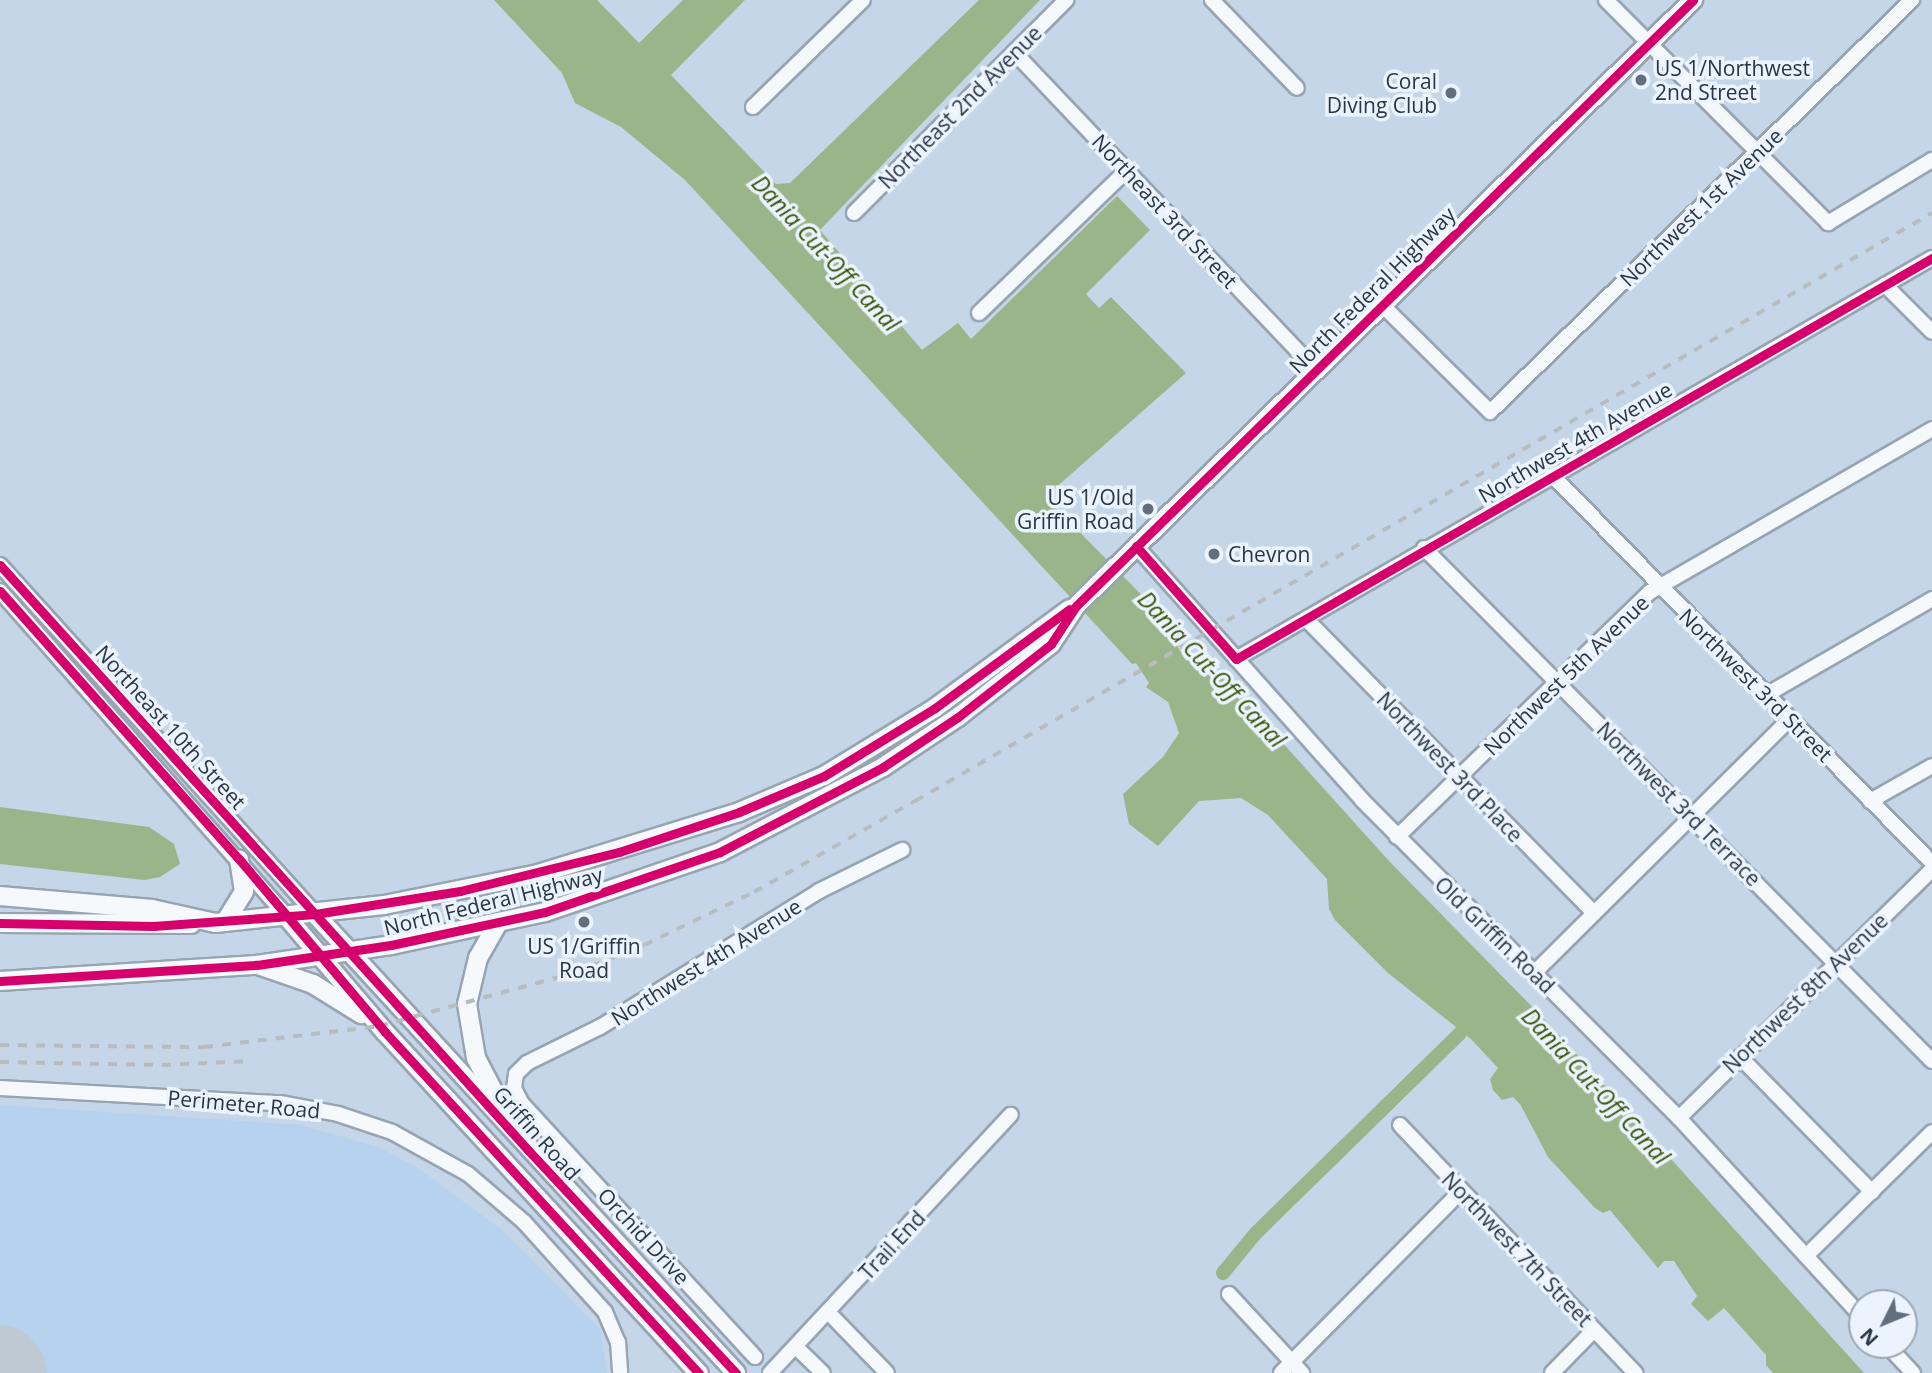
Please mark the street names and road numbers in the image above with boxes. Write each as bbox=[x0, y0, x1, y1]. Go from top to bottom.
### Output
street label: Northeast 2nd Avenue bbox=[873, 20, 1047, 194]
street label: Northwest 1st Avenue bbox=[1614, 123, 1788, 291]
street label: Northeast 3rd Street bbox=[1087, 129, 1243, 293]
street label: North Federal Highway bbox=[1284, 202, 1460, 378]
street label: Northwest 4th Avenue bbox=[1474, 376, 1676, 508]
street label: Northwest 5th Avenue bbox=[1478, 590, 1654, 760]
street label: Northwest 3rd Street bbox=[1674, 603, 1838, 767]
street label: Northeast 10th Street bbox=[91, 640, 251, 814]
street label: Northwest 3rd Place bbox=[1372, 687, 1528, 847]
street label: Northwest 3rd Terrace bbox=[1592, 717, 1766, 891]
street label: North Federal Highway bbox=[381, 862, 605, 940]
street label: Old Griffin Road bbox=[1430, 871, 1560, 999]
street label: Northwest 4th Avenue bbox=[606, 893, 806, 1031]
street label: Northwest 8th Avenue bbox=[1717, 908, 1893, 1078]
street label: Griffin Road bbox=[488, 1081, 586, 1185]
street label: Perimeter Road bbox=[167, 1085, 321, 1123]
street label: Northwest 7th Street bbox=[1437, 1167, 1597, 1331]
street label: Orchid Drive bbox=[593, 1182, 695, 1290]
street label: Trail End bbox=[854, 1205, 930, 1285]

